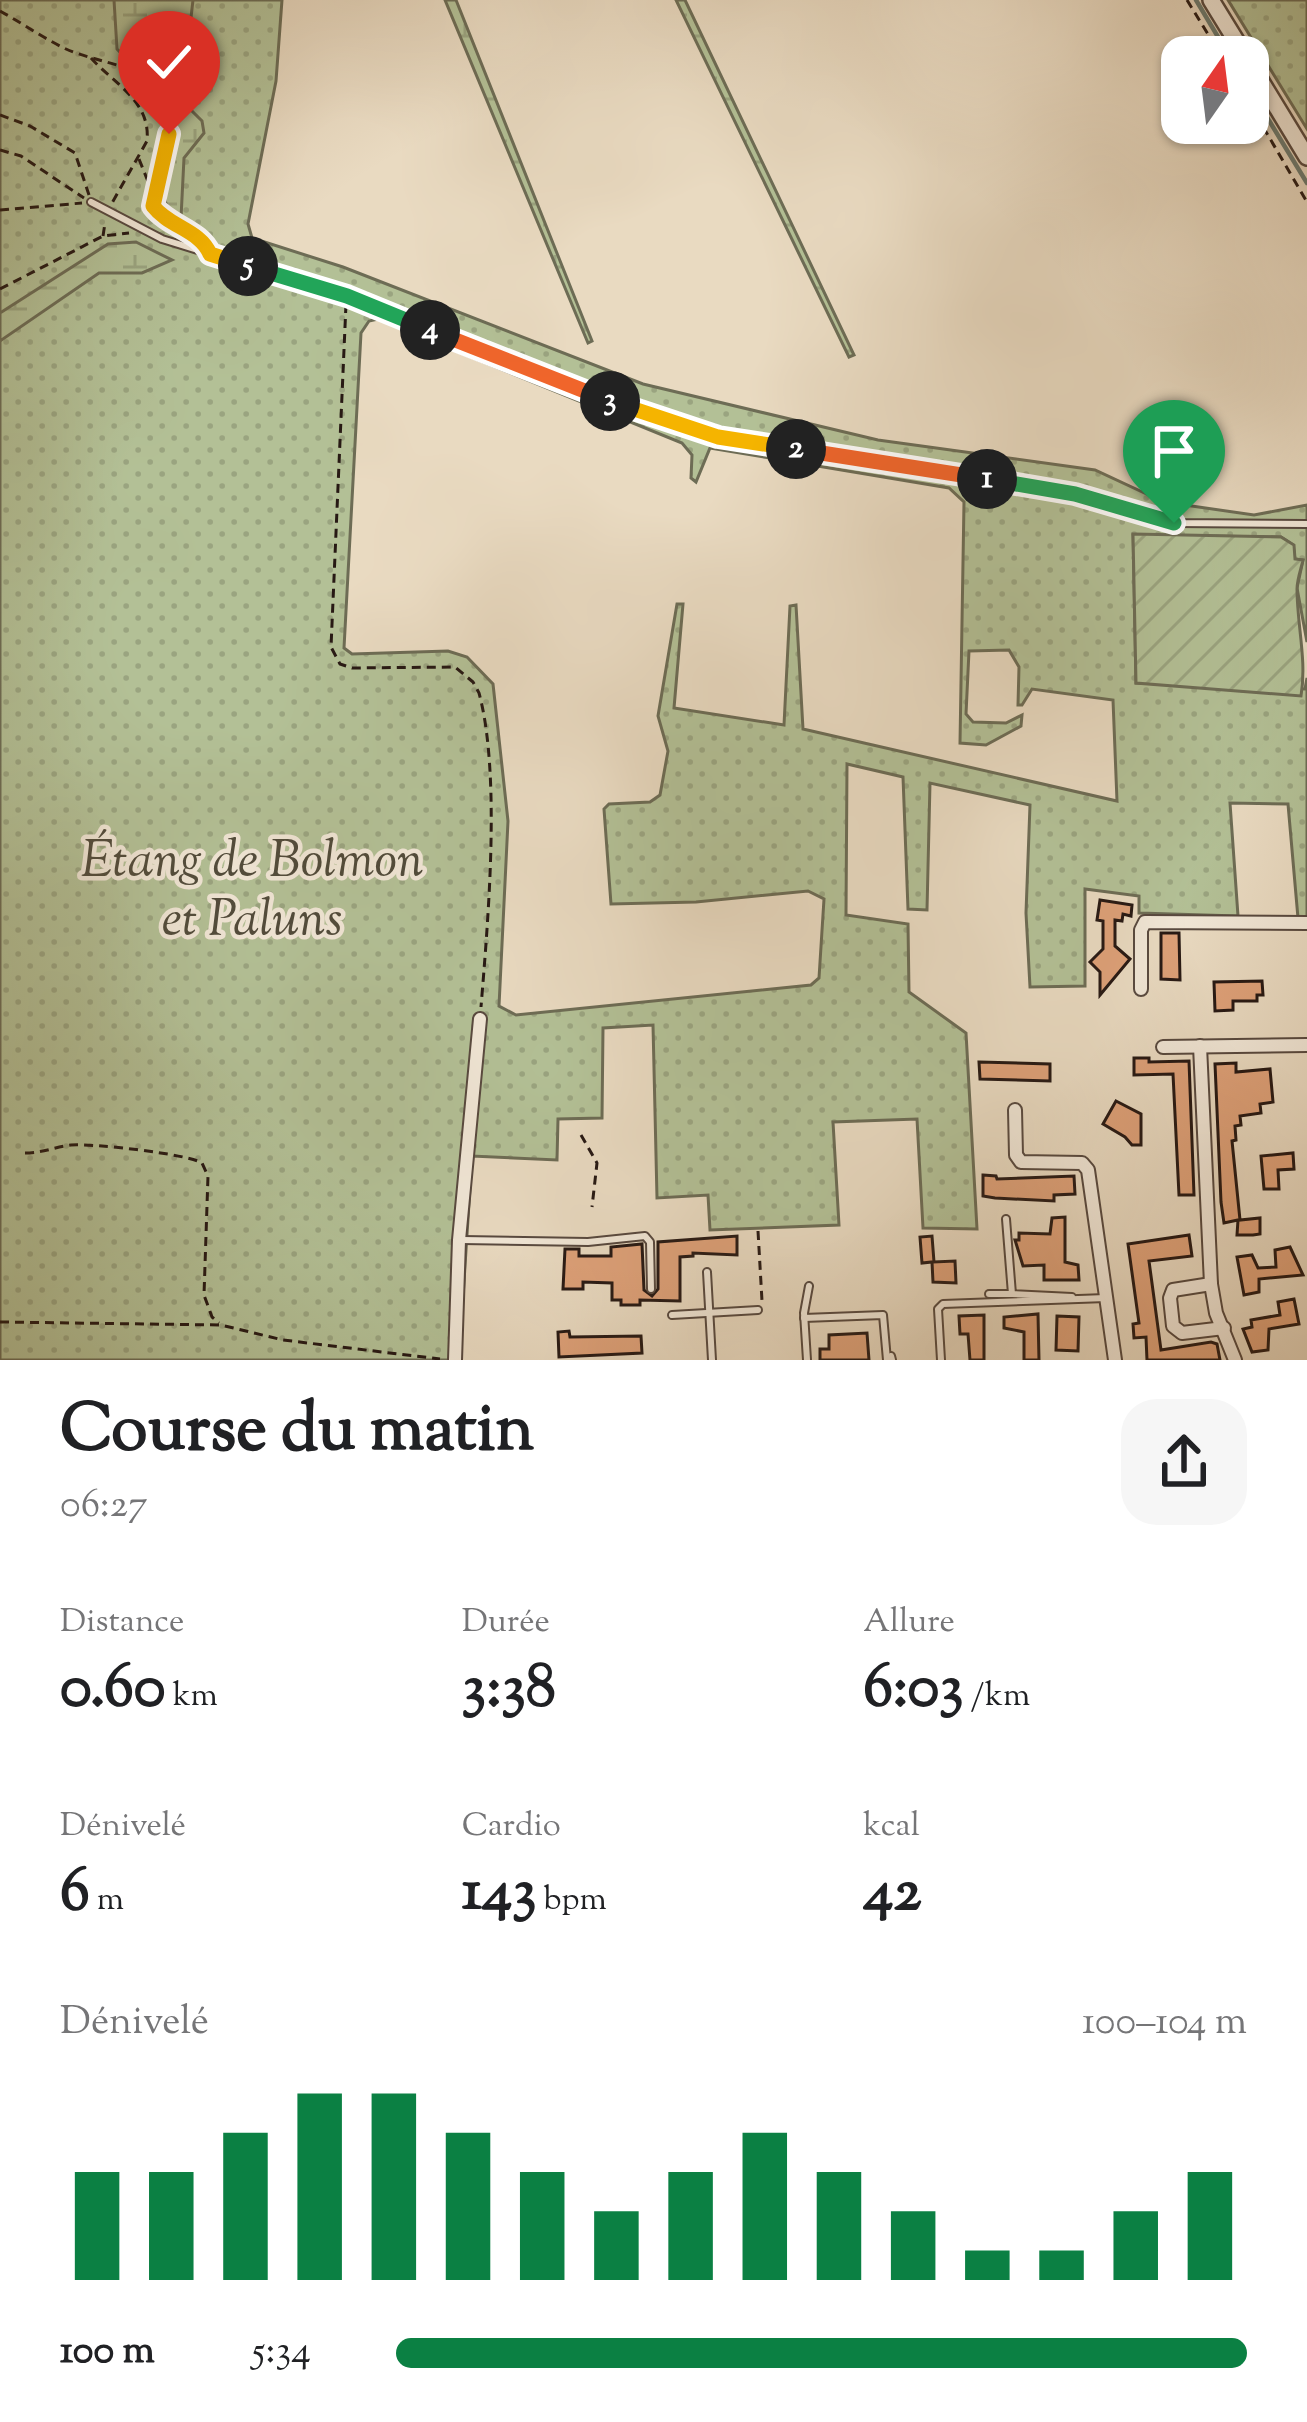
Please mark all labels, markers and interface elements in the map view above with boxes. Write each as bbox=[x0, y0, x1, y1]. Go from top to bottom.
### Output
pin bbox=[118, 11, 220, 134]
icon: check bbox=[136, 29, 202, 95]
north arrow bbox=[1161, 36, 1269, 144]
map controls bbox=[1161, 36, 1269, 144]
pin: 5 bbox=[218, 236, 278, 296]
text: 5 bbox=[242, 242, 254, 290]
pin: 4 bbox=[400, 300, 460, 360]
text: 4 bbox=[422, 306, 438, 354]
pin: 3 bbox=[580, 371, 640, 431]
text: 3 bbox=[603, 377, 617, 425]
pin bbox=[1123, 400, 1225, 523]
icon: arrive bbox=[1141, 418, 1207, 484]
pin: 2 bbox=[766, 419, 826, 479]
text: 2 bbox=[788, 425, 804, 473]
pin: 1 bbox=[957, 449, 1017, 509]
text: 1 bbox=[981, 455, 993, 503]
park label: Étang de Bolmon et Paluns bbox=[80, 826, 424, 958]
text: Course du matin bbox=[60, 1386, 534, 1481]
button: share bbox=[1121, 1399, 1247, 1525]
text: 06:27 bbox=[60, 1479, 148, 1535]
text: Distance bbox=[60, 1599, 184, 1647]
text: Durée bbox=[462, 1599, 550, 1647]
text: Allure bbox=[863, 1599, 955, 1647]
text: 0.60 bbox=[60, 1647, 166, 1734]
text: 3:38 bbox=[462, 1647, 556, 1734]
text: 6:03 bbox=[863, 1647, 964, 1734]
text: km bbox=[166, 1673, 218, 1721]
text: /km bbox=[964, 1673, 1030, 1721]
text: Dénivelé bbox=[60, 1803, 186, 1851]
text: Cardio bbox=[462, 1803, 561, 1851]
text: kcal bbox=[863, 1803, 920, 1851]
text: 6 bbox=[60, 1851, 90, 1938]
text: 143 bbox=[462, 1851, 537, 1938]
text: 42 bbox=[863, 1851, 922, 1938]
text: m bbox=[90, 1877, 124, 1925]
text: bpm bbox=[537, 1877, 607, 1925]
text: Dénivelé bbox=[60, 1996, 209, 2052]
text: 100–104 m bbox=[1082, 1996, 1247, 2052]
text: 100 m bbox=[60, 2325, 155, 2381]
text: 5:34 bbox=[252, 2325, 311, 2381]

